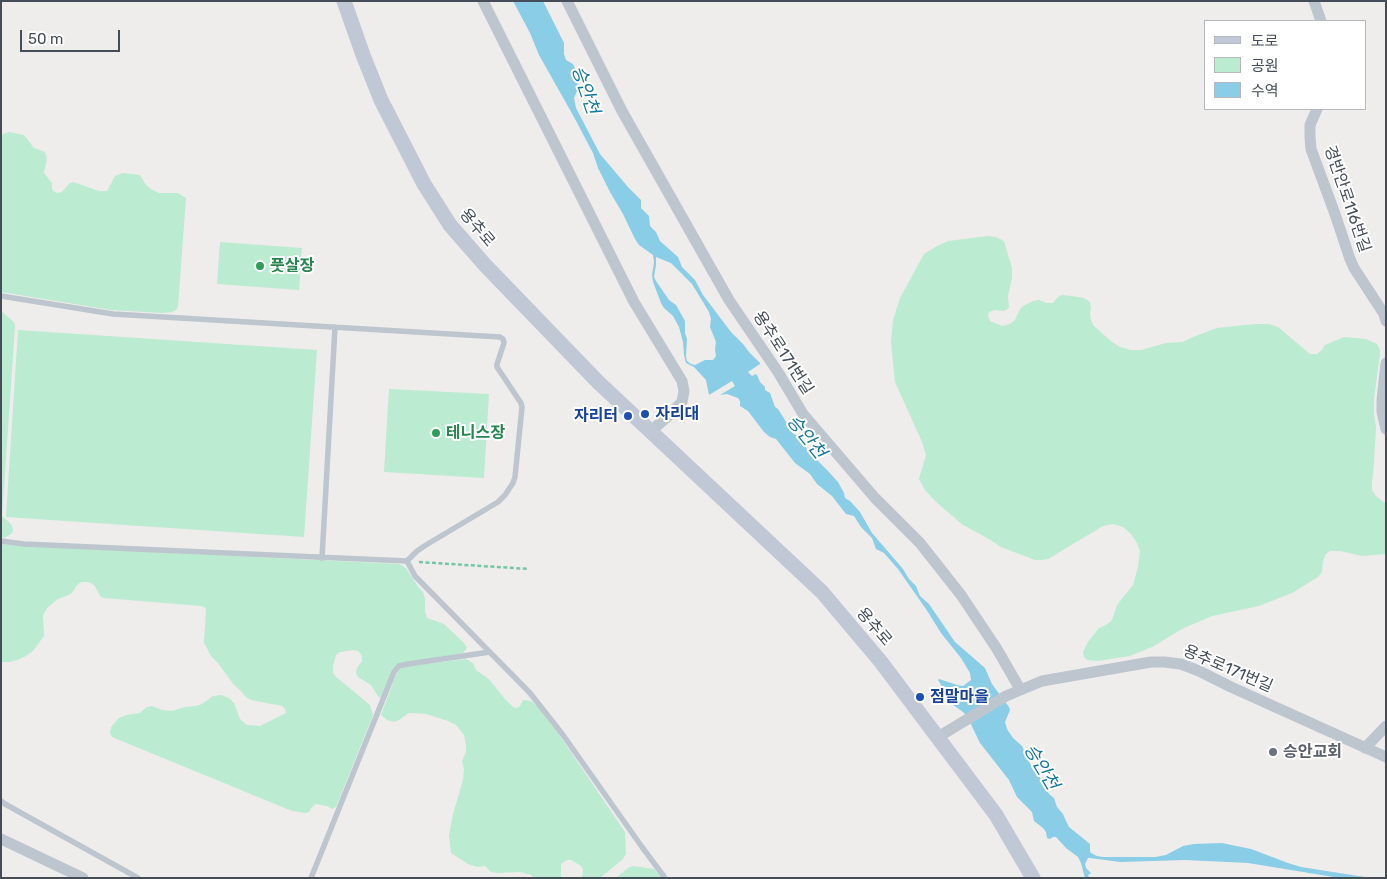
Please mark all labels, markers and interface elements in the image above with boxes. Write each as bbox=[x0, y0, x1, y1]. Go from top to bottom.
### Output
scale bar bbox=[22, 20, 122, 52]
legend bbox=[1204, 20, 1367, 110]
text: 50 m bbox=[28, 30, 63, 48]
text: 도로 bbox=[1251, 32, 1279, 50]
text: 공원 bbox=[1251, 57, 1279, 75]
water label: 승안천 bbox=[567, 63, 603, 117]
text: 수역 bbox=[1251, 82, 1279, 100]
street label: 경반안로116번길 bbox=[1320, 143, 1374, 255]
street label: 용추로 bbox=[455, 205, 499, 251]
place label: 풋살장 bbox=[270, 256, 314, 276]
marker: 풋살장 bbox=[254, 260, 266, 272]
street label: 용추로171번길 bbox=[749, 308, 817, 398]
place label: 자리대 bbox=[655, 404, 699, 424]
place label: 자리터 bbox=[574, 406, 618, 426]
marker: 자리대 bbox=[639, 408, 651, 420]
marker: 자리터 bbox=[622, 410, 634, 422]
water label: 승안천 bbox=[782, 411, 830, 463]
place label: 테니스장 bbox=[446, 423, 505, 443]
marker: 테니스장 bbox=[430, 427, 442, 439]
street label: 용추로 bbox=[852, 604, 896, 650]
street label: 용추로171번길 bbox=[1180, 642, 1276, 696]
place label: 점말마을 bbox=[930, 687, 989, 707]
marker: 점말마을 bbox=[914, 691, 926, 703]
water label: 승안천 bbox=[1019, 740, 1063, 794]
place label: 승안교회 bbox=[1283, 742, 1342, 762]
marker: 승안교회 bbox=[1267, 746, 1279, 758]

